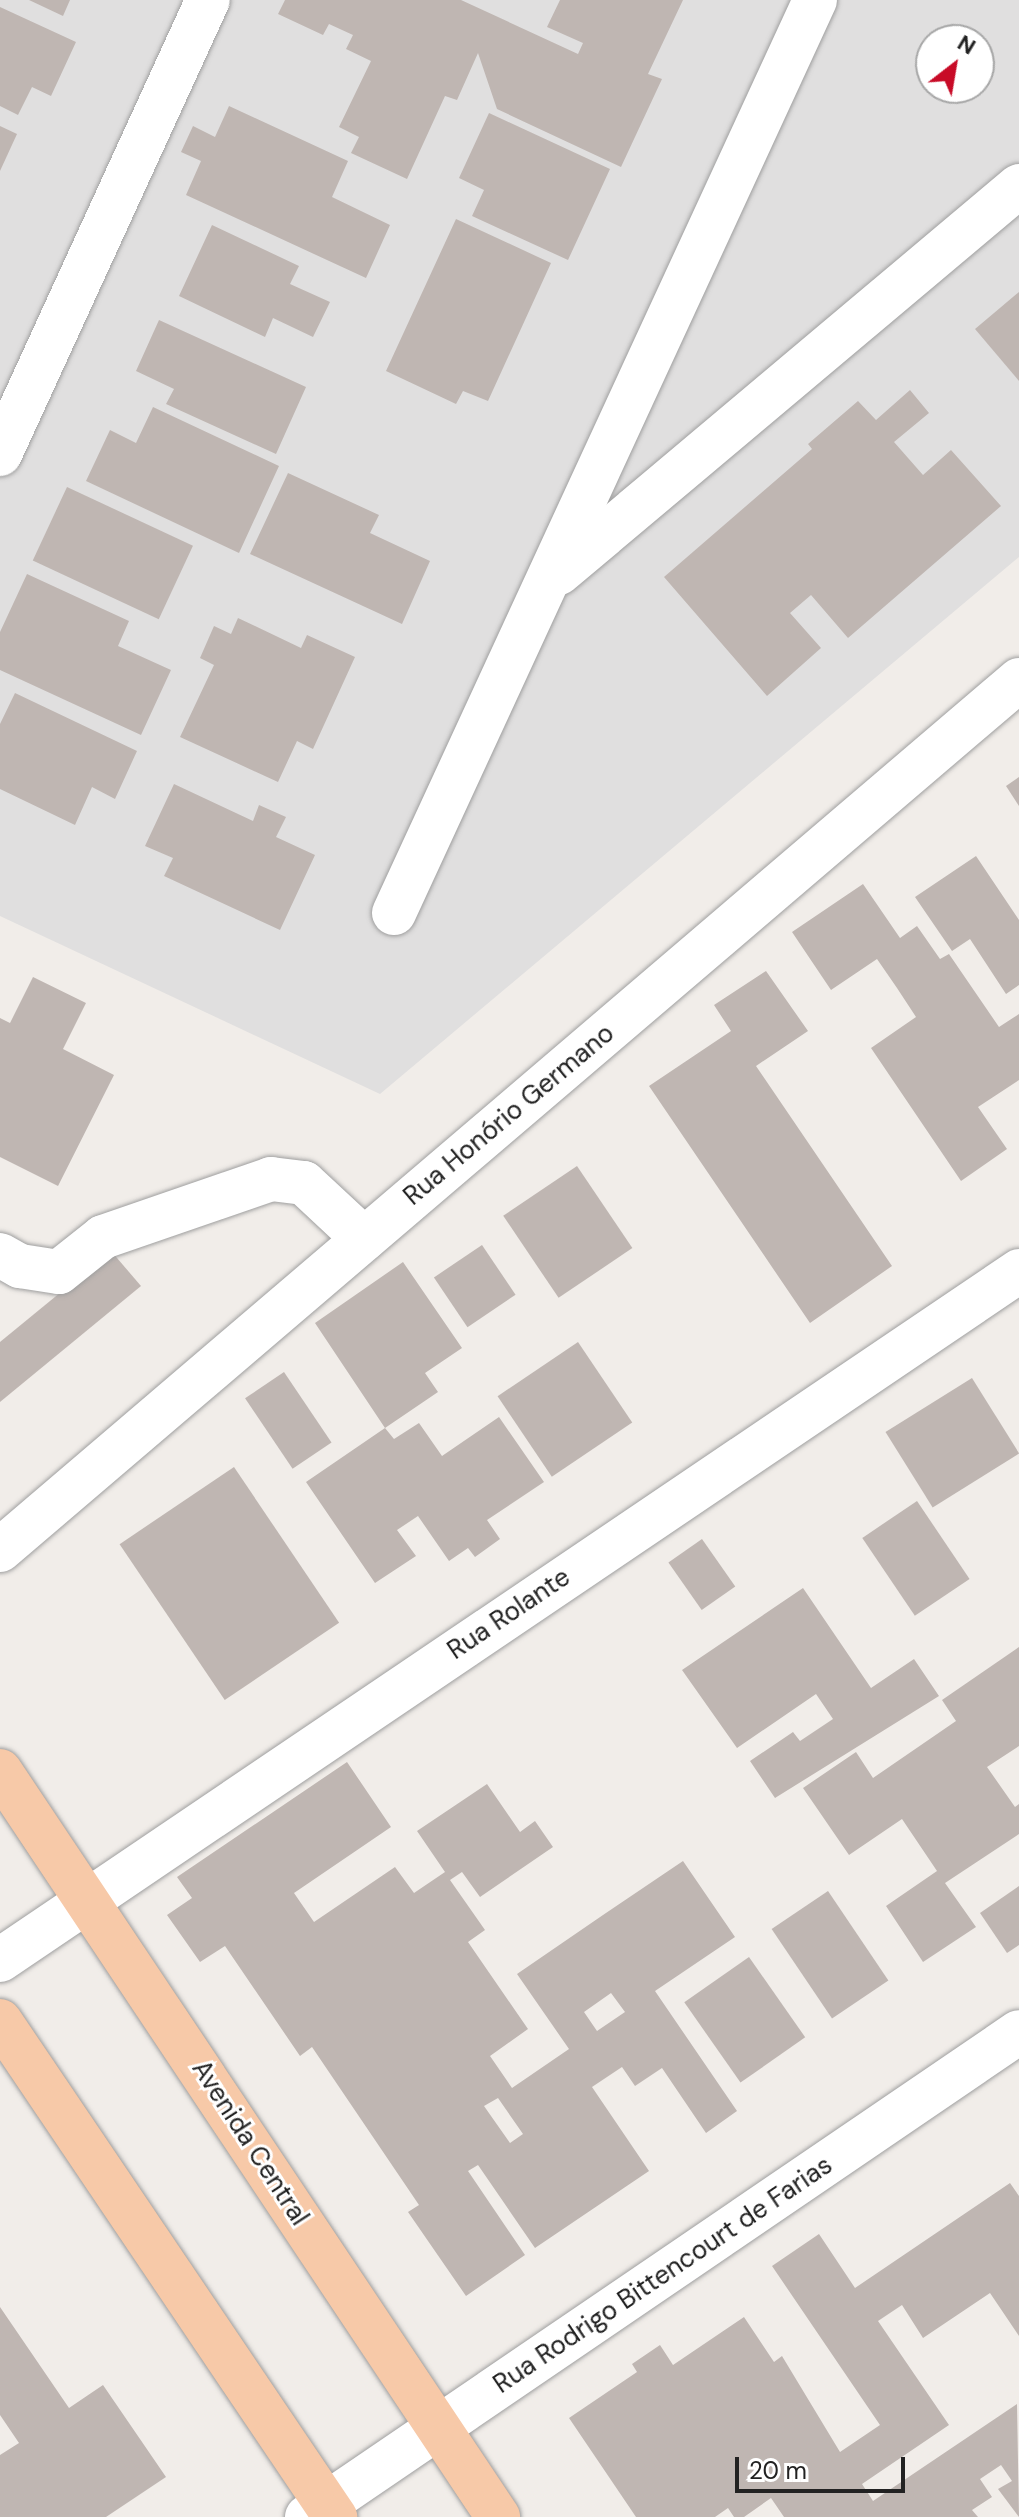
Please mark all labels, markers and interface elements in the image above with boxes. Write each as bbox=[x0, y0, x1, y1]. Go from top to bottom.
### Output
north arrow bbox=[915, 24, 995, 104]
text: N bbox=[952, 28, 981, 61]
street label: Rua Honório Germano bbox=[398, 1018, 620, 1212]
street label: Rua Rolante bbox=[442, 1562, 576, 1666]
street label: Avenida Central bbox=[185, 2055, 315, 2231]
street label: Rua Rodrigo Bittencourt de Farias bbox=[488, 2150, 838, 2400]
scale bar bbox=[739, 2441, 909, 2491]
text: 20 m bbox=[749, 2455, 807, 2486]

